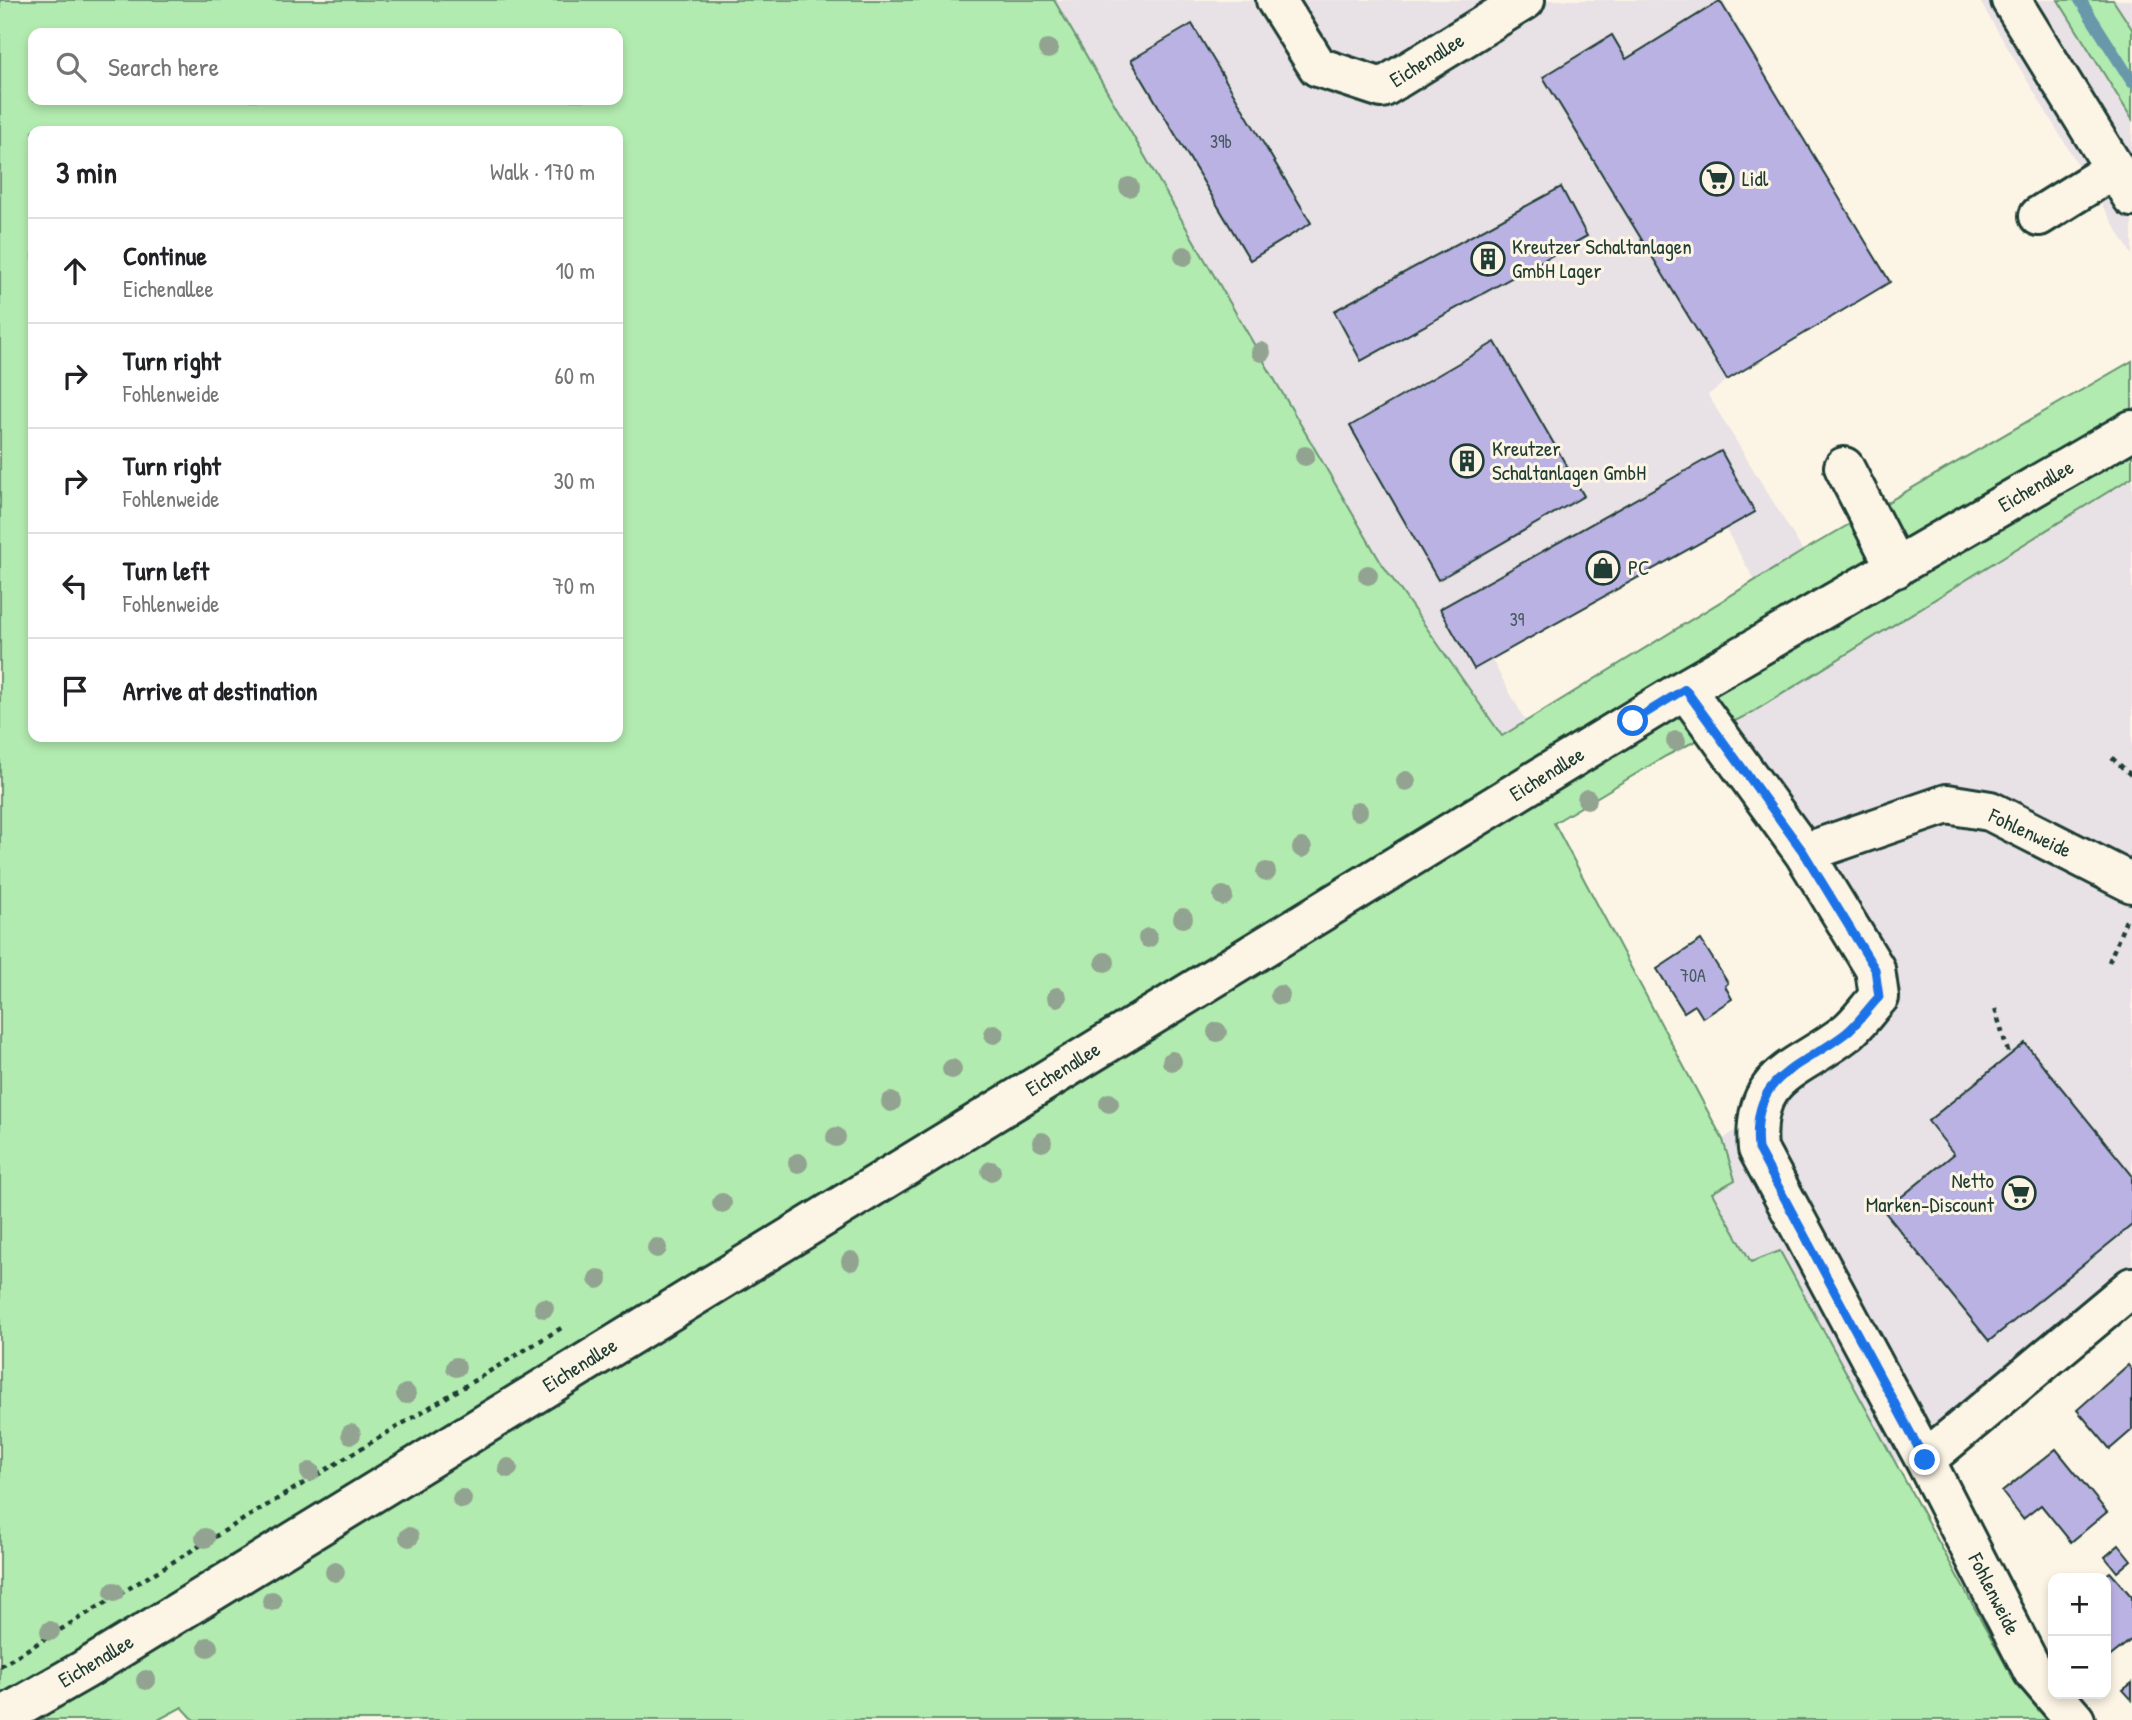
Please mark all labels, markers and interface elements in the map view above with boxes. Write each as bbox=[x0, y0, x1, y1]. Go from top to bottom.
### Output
street label: Eichenallee bbox=[1384, 25, 1470, 94]
search box bbox=[28, 28, 623, 105]
icon: search bbox=[52, 48, 90, 86]
text: Search here bbox=[108, 49, 219, 84]
house number: 39b bbox=[1210, 129, 1232, 154]
text: 3 min bbox=[56, 152, 117, 192]
text: Walk · 170 m bbox=[490, 156, 595, 187]
supermarket icon: Lidl bbox=[1698, 160, 1736, 198]
place label: Lidl bbox=[1742, 164, 1769, 193]
place label: Kreutzer Schaltanlagen GmbH Lager bbox=[1512, 232, 1692, 285]
text: Continue bbox=[123, 238, 207, 273]
building icon: Kreutzer Schaltanlagen GmbH Lager bbox=[1469, 240, 1507, 278]
icon: ahead bbox=[56, 252, 94, 290]
text: 10 m bbox=[555, 255, 595, 286]
text: Eichenallee bbox=[123, 273, 214, 304]
text: Turn right bbox=[123, 343, 221, 378]
icon: right bbox=[56, 357, 94, 395]
text: 60 m bbox=[555, 360, 595, 391]
text: Fohlenweide bbox=[123, 378, 219, 409]
place label: Kreutzer Schaltanlagen GmbH bbox=[1492, 434, 1646, 487]
building icon: Kreutzer Schaltanlagen GmbH bbox=[1448, 442, 1486, 480]
text: Turn right bbox=[123, 448, 221, 483]
street label: Eichenallee bbox=[1993, 452, 2079, 519]
icon: right bbox=[56, 462, 94, 500]
text: 30 m bbox=[553, 465, 595, 496]
text: Fohlenweide bbox=[123, 483, 219, 514]
shop icon: PC bbox=[1584, 549, 1622, 587]
text: Turn left bbox=[123, 553, 209, 588]
place label: PC bbox=[1628, 553, 1650, 582]
icon: left bbox=[56, 567, 94, 605]
text: 70 m bbox=[552, 570, 595, 601]
text: Fohlenweide bbox=[123, 588, 219, 619]
house number: 39 bbox=[1510, 607, 1525, 632]
icon: arrive bbox=[56, 672, 94, 710]
text: Arrive at destination bbox=[123, 673, 318, 708]
route start bbox=[1617, 705, 1648, 736]
street label: Eichenallee bbox=[1504, 739, 1590, 808]
street label: Fohlenweide bbox=[1983, 800, 2076, 864]
house number: 70A bbox=[1680, 963, 1706, 988]
street label: Eichenallee bbox=[1020, 1034, 1106, 1103]
place label: Netto Marken-Discount bbox=[1866, 1166, 1995, 1219]
supermarket icon: Netto Marken-Discount bbox=[2000, 1174, 2038, 1212]
street label: Eichenallee bbox=[537, 1330, 623, 1399]
route end bbox=[1909, 1444, 1940, 1475]
street label: Fohlenweide bbox=[1961, 1547, 2027, 1640]
map controls bbox=[2048, 1573, 2111, 1699]
button: + bbox=[2048, 1573, 2111, 1636]
street label: Eichenallee bbox=[53, 1627, 139, 1694]
button: − bbox=[2048, 1636, 2111, 1699]

